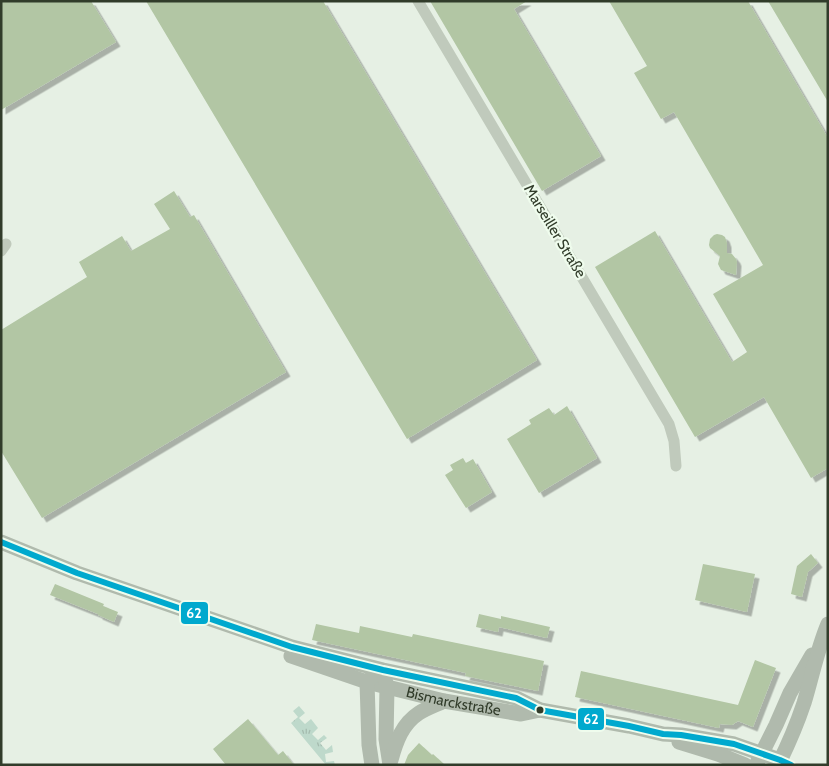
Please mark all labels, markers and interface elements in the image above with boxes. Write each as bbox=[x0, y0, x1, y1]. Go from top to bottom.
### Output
street label: Marseiller Straße bbox=[520, 181, 590, 281]
line badge: 62 bbox=[180, 601, 209, 625]
text: 62 bbox=[186, 604, 202, 622]
street label: Bismarckstraße bbox=[404, 683, 502, 719]
unlabelled marker bbox=[535, 705, 545, 715]
line badge: 62 bbox=[577, 707, 605, 731]
text: 62 bbox=[583, 710, 599, 728]

